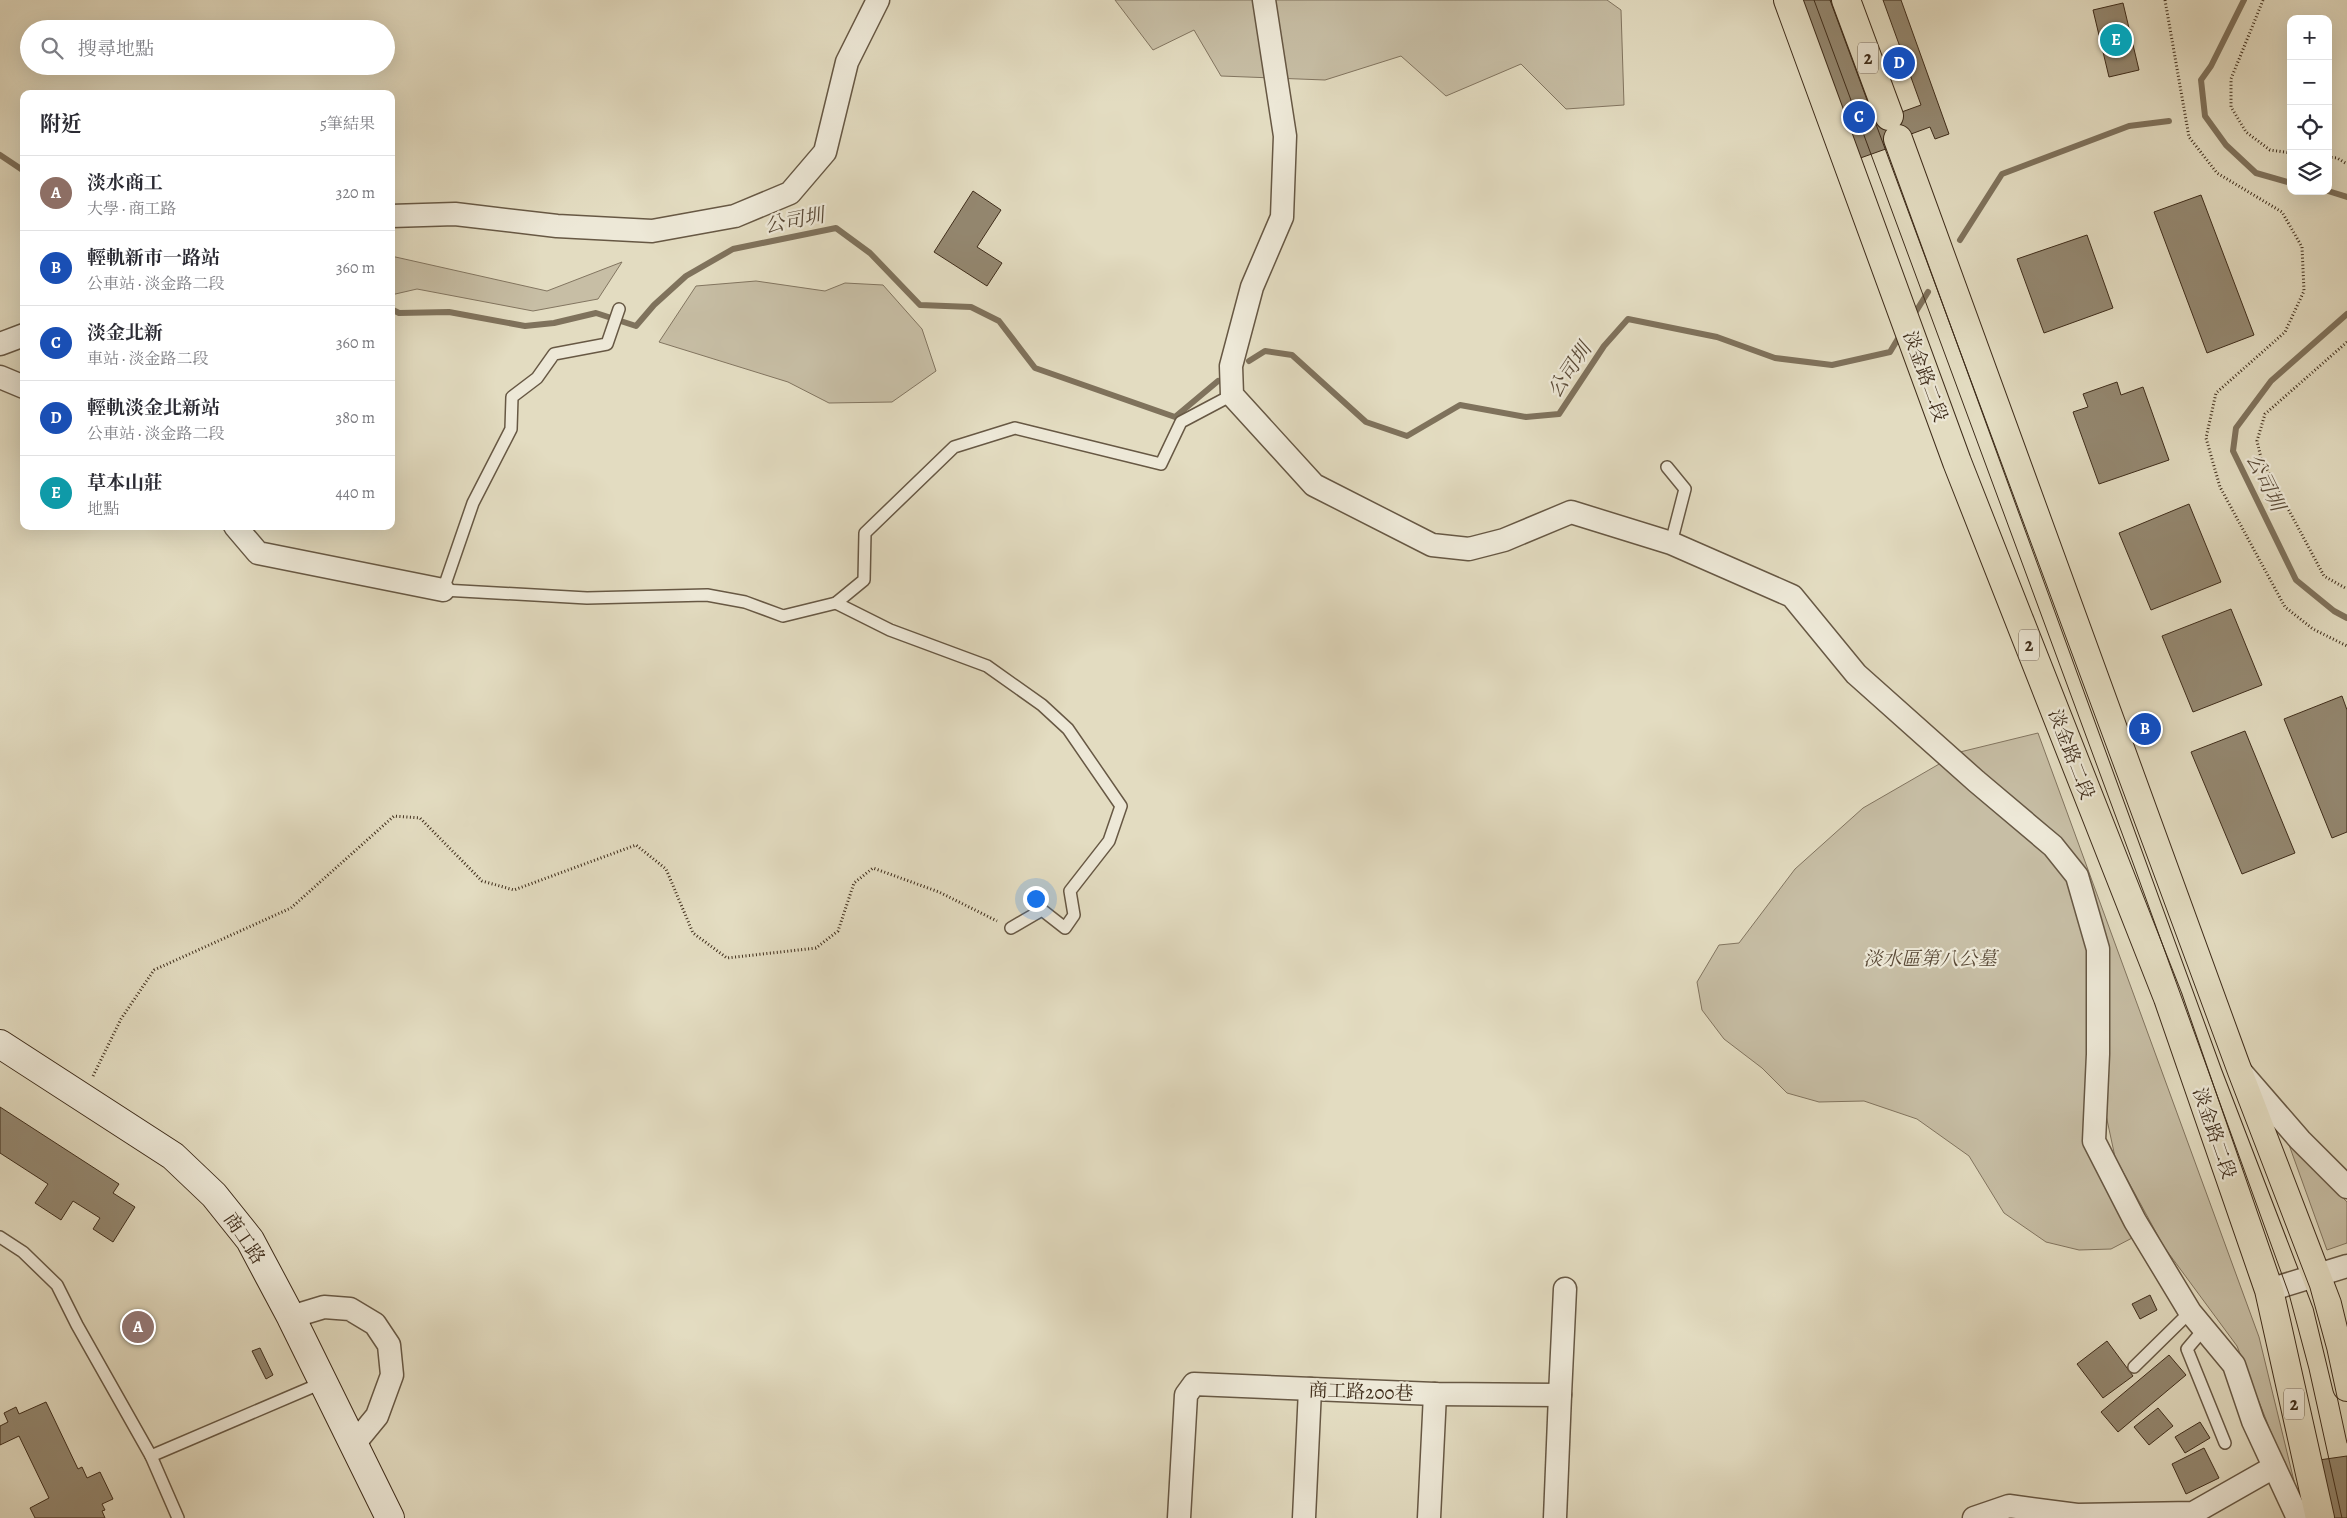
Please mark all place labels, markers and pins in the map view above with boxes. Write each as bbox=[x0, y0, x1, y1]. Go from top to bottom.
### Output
pin: E bbox=[2100, 21, 2132, 59]
pin: D bbox=[1883, 44, 1915, 82]
pin: C bbox=[1843, 98, 1875, 136]
pin: B bbox=[2129, 710, 2161, 748]
pin: A bbox=[122, 1308, 154, 1346]

